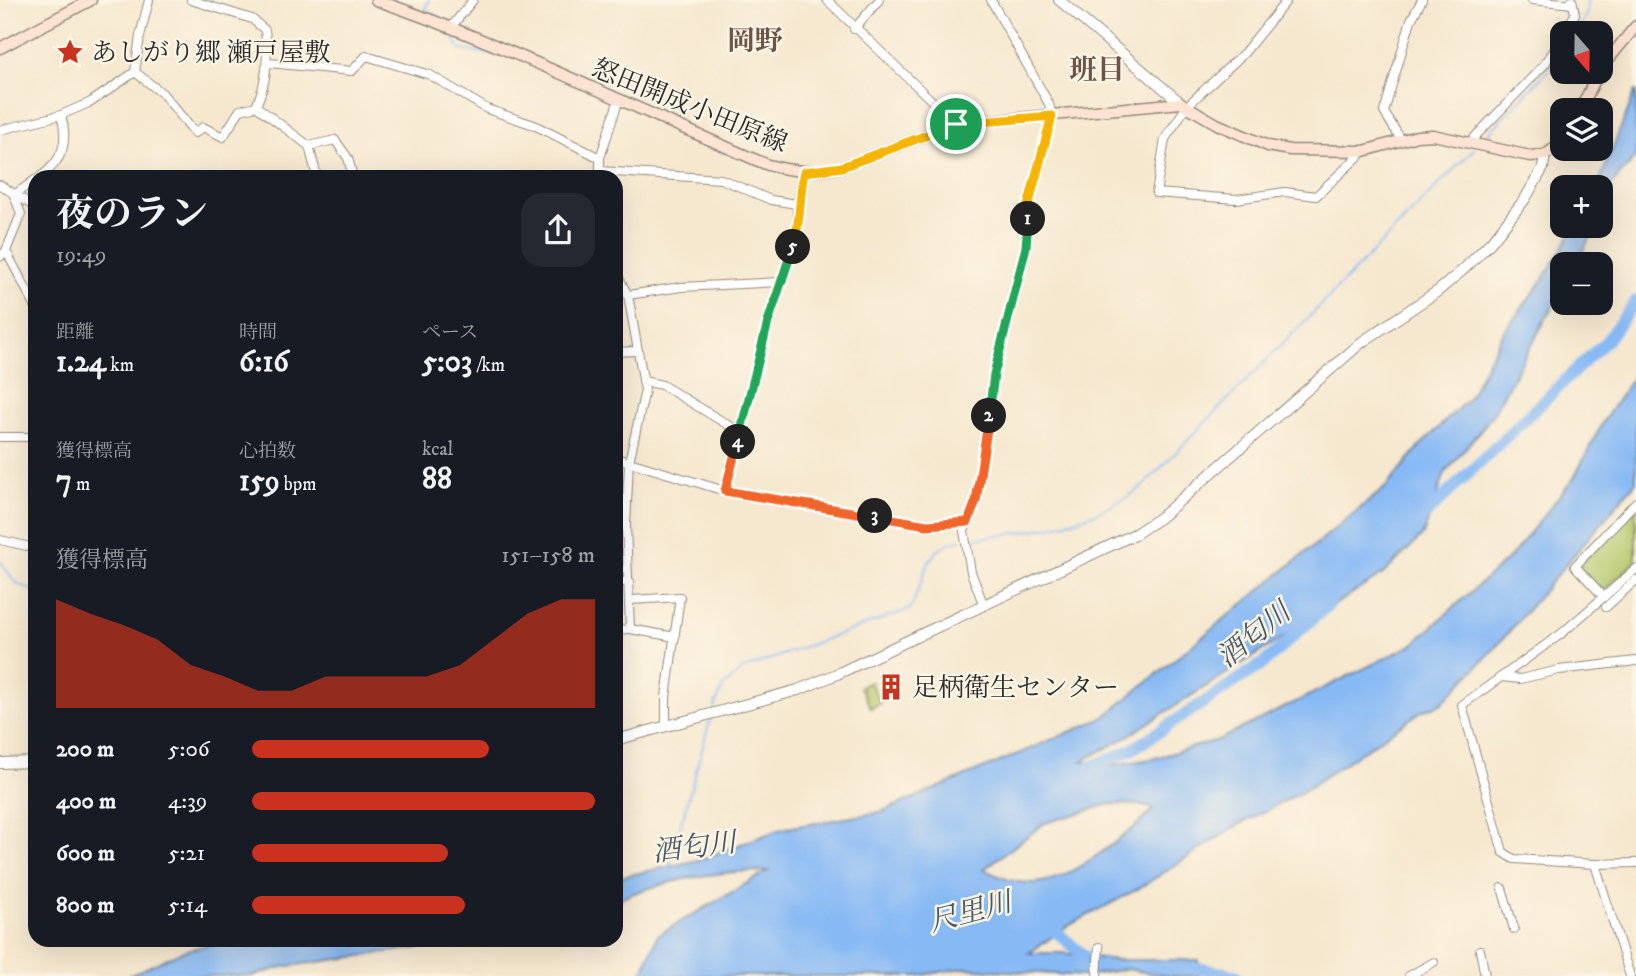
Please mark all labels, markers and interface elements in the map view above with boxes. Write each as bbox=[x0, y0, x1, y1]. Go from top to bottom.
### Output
north arrow bbox=[1550, 21, 1614, 84]
map controls bbox=[1550, 21, 1613, 315]
district label: 岡野 bbox=[727, 24, 783, 59]
place icon: あしがり郷 瀬戸屋敷 bbox=[55, 37, 85, 67]
place label: あしがり郷 瀬戸屋敷 bbox=[91, 37, 331, 70]
street label: 怒田開成小田原線 bbox=[587, 52, 792, 161]
district label: 班目 bbox=[1069, 53, 1125, 88]
pin bbox=[926, 94, 986, 154]
button: layers bbox=[1550, 98, 1613, 161]
icon: arrive bbox=[937, 105, 975, 143]
button: + bbox=[1550, 175, 1613, 238]
text: 夜のラン bbox=[56, 191, 208, 239]
button: share bbox=[521, 193, 595, 267]
pin: 1 bbox=[1010, 202, 1046, 236]
text: 1 bbox=[1024, 207, 1031, 230]
pin: 5 bbox=[776, 230, 810, 264]
text: 5 bbox=[788, 235, 797, 258]
text: 19:49 bbox=[56, 241, 107, 270]
button: − bbox=[1550, 252, 1613, 315]
text: 距離 bbox=[56, 321, 94, 344]
text: 時間 bbox=[239, 321, 277, 344]
text: ペース bbox=[422, 321, 478, 344]
text: 1.24 bbox=[56, 344, 106, 381]
text: 6:16 bbox=[239, 344, 289, 381]
text: 5:03 bbox=[422, 344, 472, 381]
text: km bbox=[106, 354, 134, 377]
text: /km bbox=[472, 354, 505, 377]
pin: 2 bbox=[972, 398, 1006, 434]
text: 2 bbox=[984, 404, 993, 427]
pin: 4 bbox=[720, 424, 756, 460]
text: 4 bbox=[732, 430, 743, 453]
text: kcal bbox=[422, 438, 453, 461]
text: 獲得標高 bbox=[56, 440, 132, 463]
text: 心拍数 bbox=[239, 440, 296, 463]
text: 88 bbox=[422, 461, 452, 498]
text: 7 bbox=[56, 463, 72, 500]
text: 159 bbox=[239, 463, 280, 500]
text: m bbox=[72, 473, 90, 496]
text: bpm bbox=[280, 473, 317, 496]
pin: 3 bbox=[858, 498, 892, 534]
text: 3 bbox=[871, 504, 878, 527]
text: 151–158 m bbox=[501, 541, 595, 570]
text: 獲得標高 bbox=[56, 546, 148, 575]
water label: 酒匂川 bbox=[1210, 593, 1300, 675]
building icon: 足柄衛生センター bbox=[876, 672, 906, 702]
place label: 足柄衛生センター bbox=[912, 672, 1119, 705]
text: 200 m bbox=[56, 735, 114, 764]
text: 5:06 bbox=[168, 735, 210, 764]
text: 400 m bbox=[56, 787, 116, 816]
text: 4:39 bbox=[168, 787, 207, 816]
water label: 酒匂川 bbox=[650, 825, 741, 870]
text: 600 m bbox=[56, 839, 115, 868]
text: 5:21 bbox=[168, 839, 205, 868]
water label: 尺里川 bbox=[925, 884, 1018, 940]
text: 800 m bbox=[56, 891, 114, 920]
text: 5:14 bbox=[168, 891, 207, 920]

